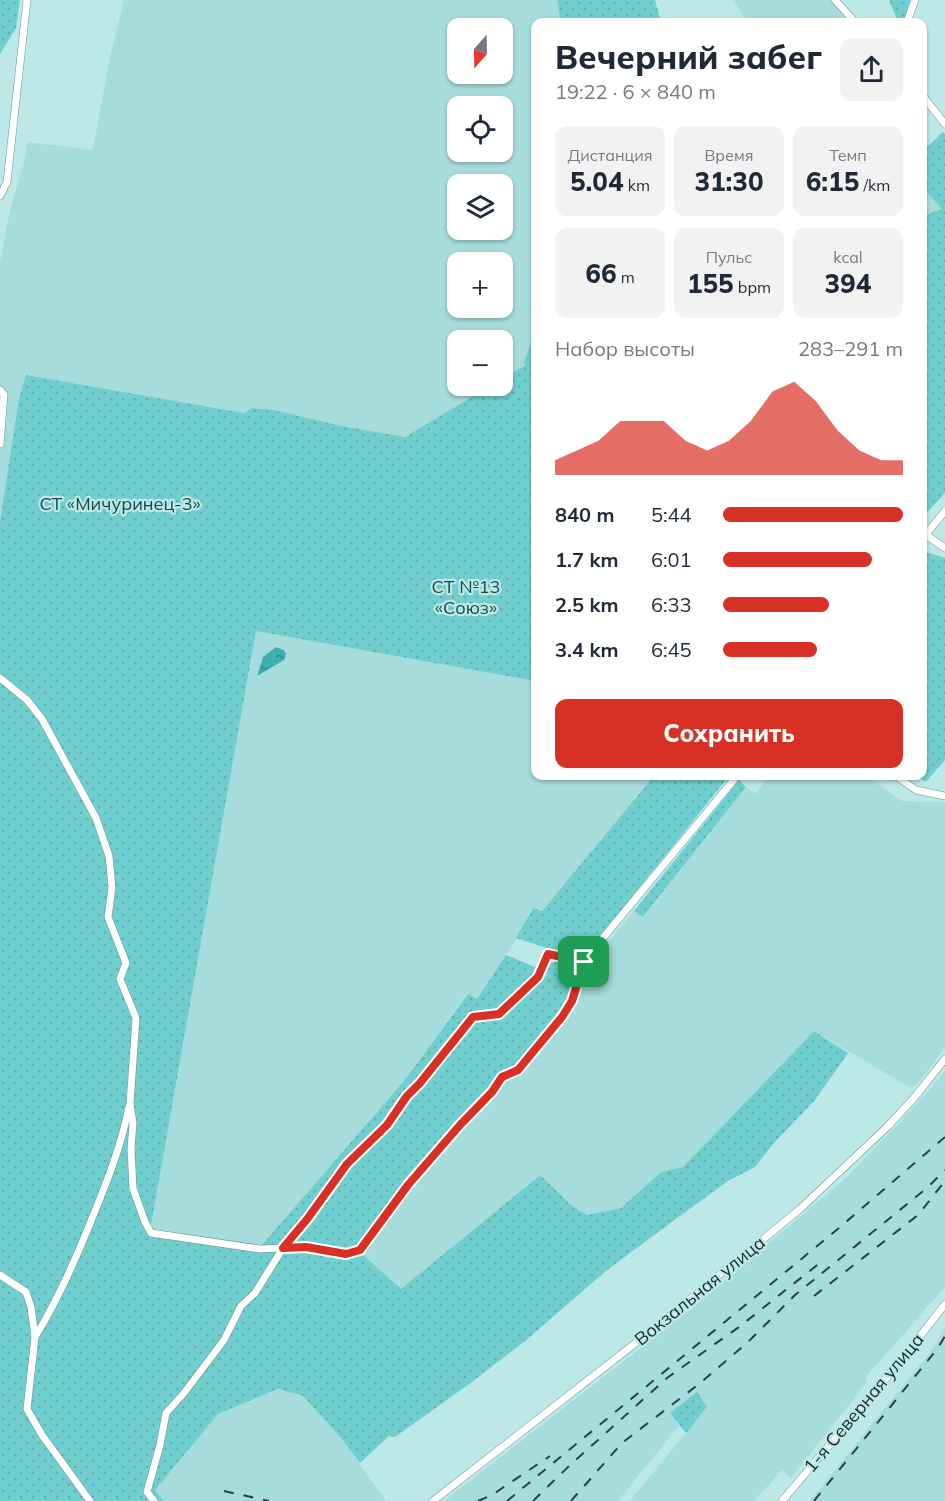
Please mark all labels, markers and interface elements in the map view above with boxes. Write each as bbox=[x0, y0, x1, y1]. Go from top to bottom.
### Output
north arrow bbox=[447, 18, 513, 84]
map controls bbox=[447, 18, 513, 396]
text: Вечерний забег bbox=[555, 36, 822, 77]
button: share bbox=[840, 38, 903, 101]
text: 19:22 · 6 × 840 m bbox=[555, 79, 716, 104]
button: locate bbox=[447, 96, 513, 162]
text: Дистанция bbox=[567, 145, 653, 165]
text: Время bbox=[704, 145, 754, 165]
text: Темп bbox=[829, 145, 867, 165]
text: 5.04 bbox=[570, 165, 624, 198]
text: 31:30 bbox=[694, 165, 764, 198]
text: 6:15 bbox=[806, 165, 859, 198]
button: layers bbox=[447, 174, 513, 240]
text: km bbox=[624, 175, 650, 195]
text: /km bbox=[859, 175, 890, 195]
text: Пульс bbox=[706, 247, 752, 267]
text: kcal bbox=[833, 247, 863, 267]
button: + bbox=[447, 252, 513, 318]
text: 66 bbox=[585, 257, 616, 290]
text: m bbox=[616, 267, 635, 287]
text: 155 bbox=[687, 267, 734, 300]
text: 394 bbox=[825, 267, 871, 300]
text: bpm bbox=[734, 277, 771, 297]
button: − bbox=[447, 330, 513, 396]
text: Набор высоты bbox=[555, 336, 695, 361]
text: 283–291 m bbox=[798, 336, 903, 361]
park label: СТ «Мичуринец-3» bbox=[39, 492, 201, 515]
text: 840 m bbox=[555, 502, 614, 527]
text: 5:44 bbox=[651, 502, 692, 527]
text: 1.7 km bbox=[555, 547, 618, 572]
text: 6:01 bbox=[651, 547, 692, 572]
park label: СТ №13 «Союз» bbox=[432, 575, 500, 619]
text: 2.5 km bbox=[555, 592, 618, 617]
text: 6:33 bbox=[651, 592, 692, 617]
text: 3.4 km bbox=[555, 637, 618, 662]
text: 6:45 bbox=[651, 637, 692, 662]
button: Сохранить bbox=[555, 699, 903, 768]
pin bbox=[558, 936, 609, 987]
icon: arrive bbox=[567, 945, 600, 978]
street label: Вокзальная улица bbox=[630, 1231, 770, 1350]
street label: 1-я Северная улица bbox=[799, 1328, 929, 1477]

